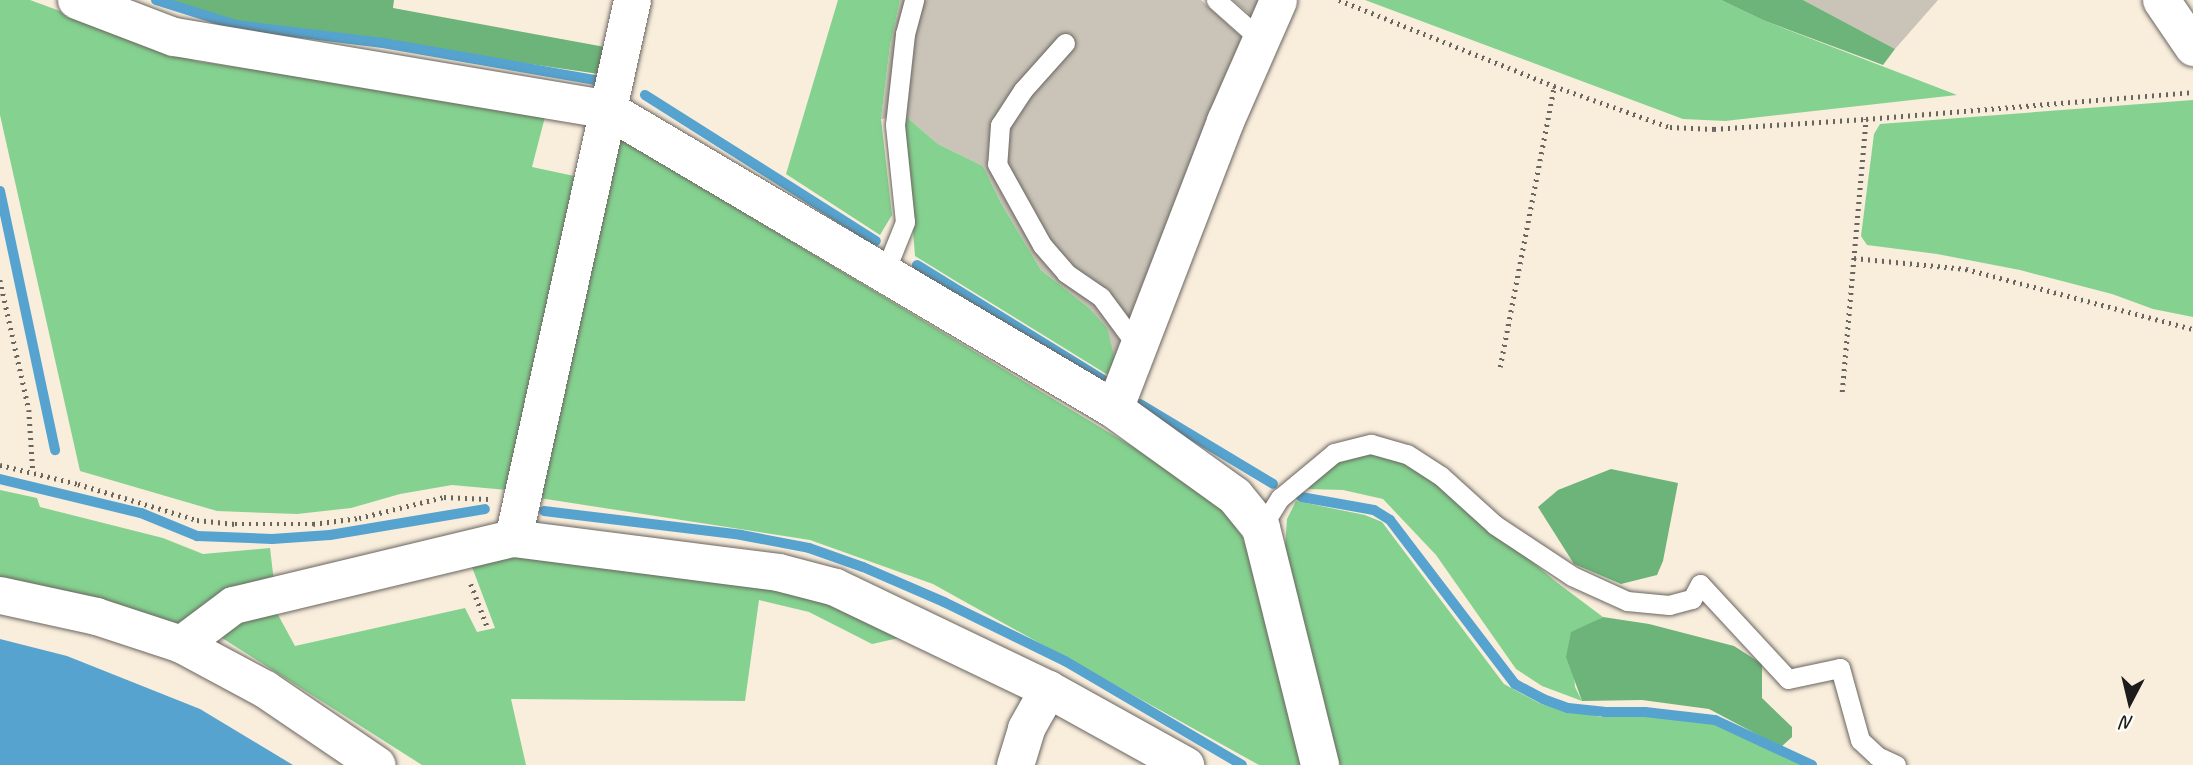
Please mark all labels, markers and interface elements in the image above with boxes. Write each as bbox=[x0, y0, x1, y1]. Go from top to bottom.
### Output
north arrow bbox=[2095, 667, 2165, 737]
text: N bbox=[2120, 710, 2135, 735]

